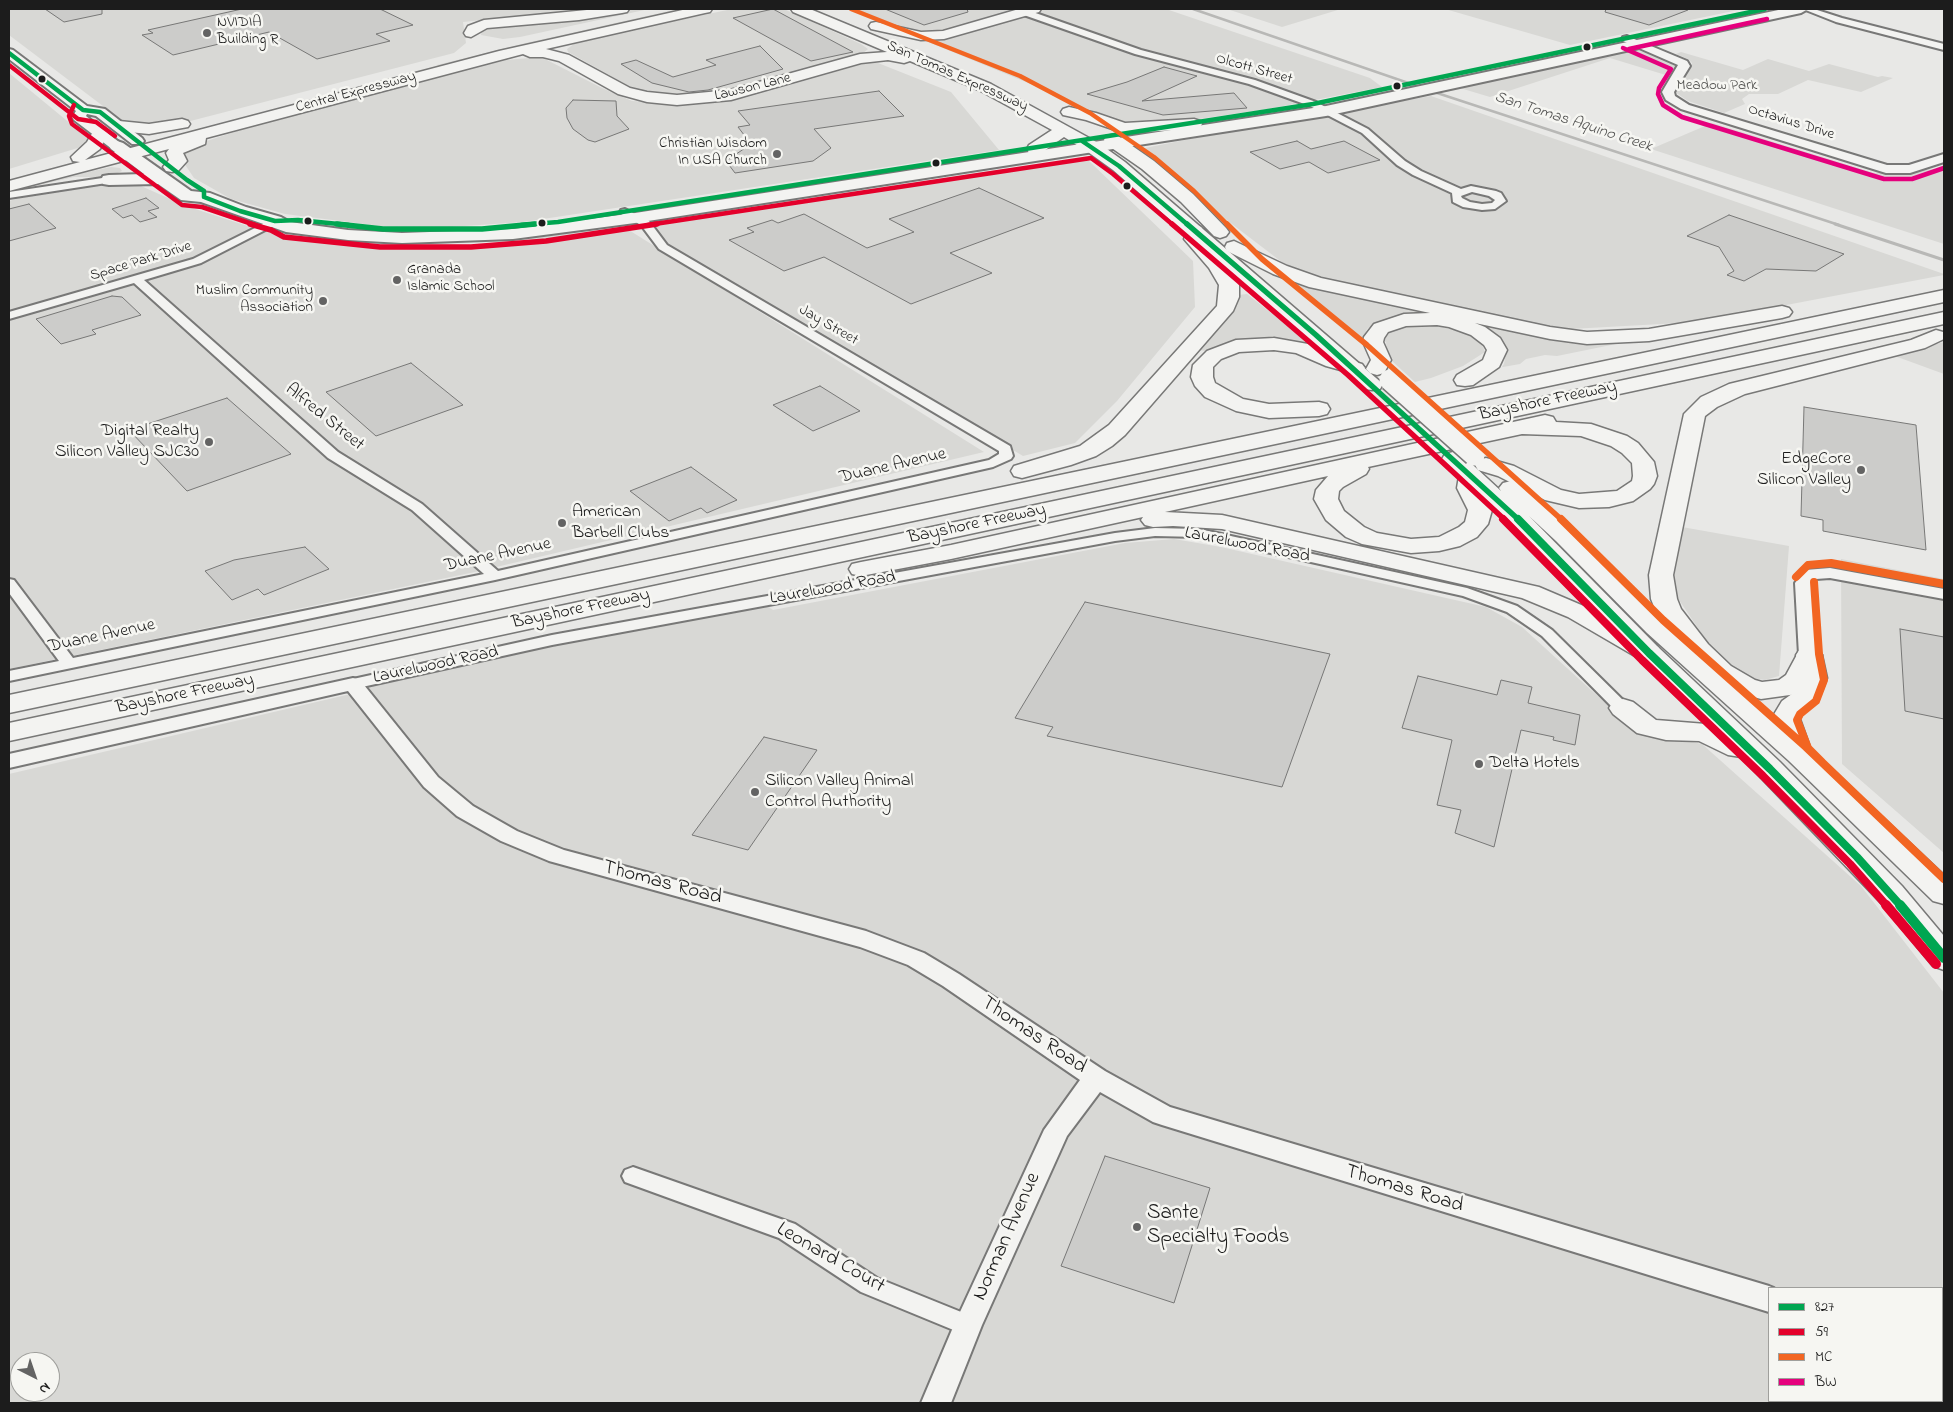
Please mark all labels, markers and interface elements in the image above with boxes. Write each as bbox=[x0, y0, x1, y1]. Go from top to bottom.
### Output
place label: NVIDIA Building R bbox=[217, 15, 278, 50]
marker: NVIDIA Building R bbox=[201, 27, 213, 39]
street label: San Tomas Expressway bbox=[884, 38, 1030, 116]
unlabelled marker bbox=[1582, 42, 1592, 52]
street label: Olcott Street bbox=[1214, 51, 1294, 89]
street label: Central Expressway bbox=[294, 68, 418, 118]
street label: Lawson Lane bbox=[713, 70, 793, 106]
unlabelled marker bbox=[37, 74, 47, 84]
park label: Meadow Park bbox=[1677, 78, 1757, 96]
unlabelled marker bbox=[1392, 81, 1402, 91]
water label: San Tomas Aquino Creek bbox=[1492, 88, 1654, 158]
street label: Octavius Drive bbox=[1746, 101, 1836, 145]
place label: Christian Wisdom In USA Church bbox=[659, 136, 767, 171]
marker: Christian Wisdom In USA Church bbox=[771, 148, 783, 160]
unlabelled marker bbox=[931, 158, 941, 168]
unlabelled marker bbox=[1122, 181, 1132, 191]
unlabelled marker bbox=[303, 216, 313, 226]
unlabelled marker bbox=[537, 218, 547, 228]
street label: Space Park Drive bbox=[88, 238, 194, 286]
place label: Granada Islamic School bbox=[407, 262, 495, 297]
marker: Granada Islamic School bbox=[391, 274, 403, 286]
place label: Muslim Community Association bbox=[196, 283, 313, 318]
marker: Muslim Community Association bbox=[317, 295, 329, 307]
street label: Jay Street bbox=[795, 302, 861, 350]
street label: Bayshore Freeway bbox=[1477, 377, 1619, 427]
street label: Alfred Street bbox=[280, 380, 368, 456]
place label: Digital Realty Silicon Valley SJC30 bbox=[55, 421, 199, 464]
marker: Digital Realty Silicon Valley SJC30 bbox=[203, 436, 215, 448]
street label: Duane Avenue bbox=[838, 444, 948, 490]
place label: EdgeCore Silicon Valley bbox=[1757, 449, 1851, 492]
marker: EdgeCore Silicon Valley bbox=[1855, 464, 1867, 476]
street label: Bayshore Freeway bbox=[906, 500, 1048, 550]
place label: American Barbell Clubs bbox=[572, 502, 669, 544]
marker: American Barbell Clubs bbox=[556, 517, 568, 529]
street label: Laurelwood Road bbox=[1182, 523, 1312, 569]
street label: Duane Avenue bbox=[443, 534, 553, 578]
street label: Laurelwood Road bbox=[768, 567, 898, 611]
street label: Bayshore Freeway bbox=[510, 585, 652, 635]
street label: Duane Avenue bbox=[47, 615, 157, 659]
street label: Laurelwood Road bbox=[371, 642, 501, 690]
street label: Bayshore Freeway bbox=[114, 670, 256, 720]
place label: Delta Hotels bbox=[1489, 753, 1580, 775]
marker: Delta Hotels bbox=[1473, 758, 1485, 770]
place label: Silicon Valley Animal Control Authority bbox=[765, 771, 913, 814]
marker: Silicon Valley Animal Control Authority bbox=[749, 786, 761, 798]
street label: Thomas Road bbox=[600, 856, 724, 912]
street label: Thomas Road bbox=[975, 991, 1091, 1081]
street label: Thomas Road bbox=[1342, 1160, 1466, 1220]
street label: Norman Avenue bbox=[968, 1169, 1048, 1305]
place label: Sante Specialty Foods bbox=[1147, 1202, 1289, 1252]
street label: Leonard Court bbox=[771, 1218, 889, 1300]
marker: Sante Specialty Foods bbox=[1131, 1221, 1143, 1233]
legend bbox=[1768, 1287, 1943, 1402]
text: 827 bbox=[1815, 1296, 1834, 1318]
text: 59 bbox=[1815, 1321, 1828, 1343]
text: MC bbox=[1815, 1346, 1832, 1368]
north arrow bbox=[10, 1352, 60, 1402]
text: BW bbox=[1815, 1371, 1837, 1393]
text: N bbox=[34, 1377, 55, 1399]

